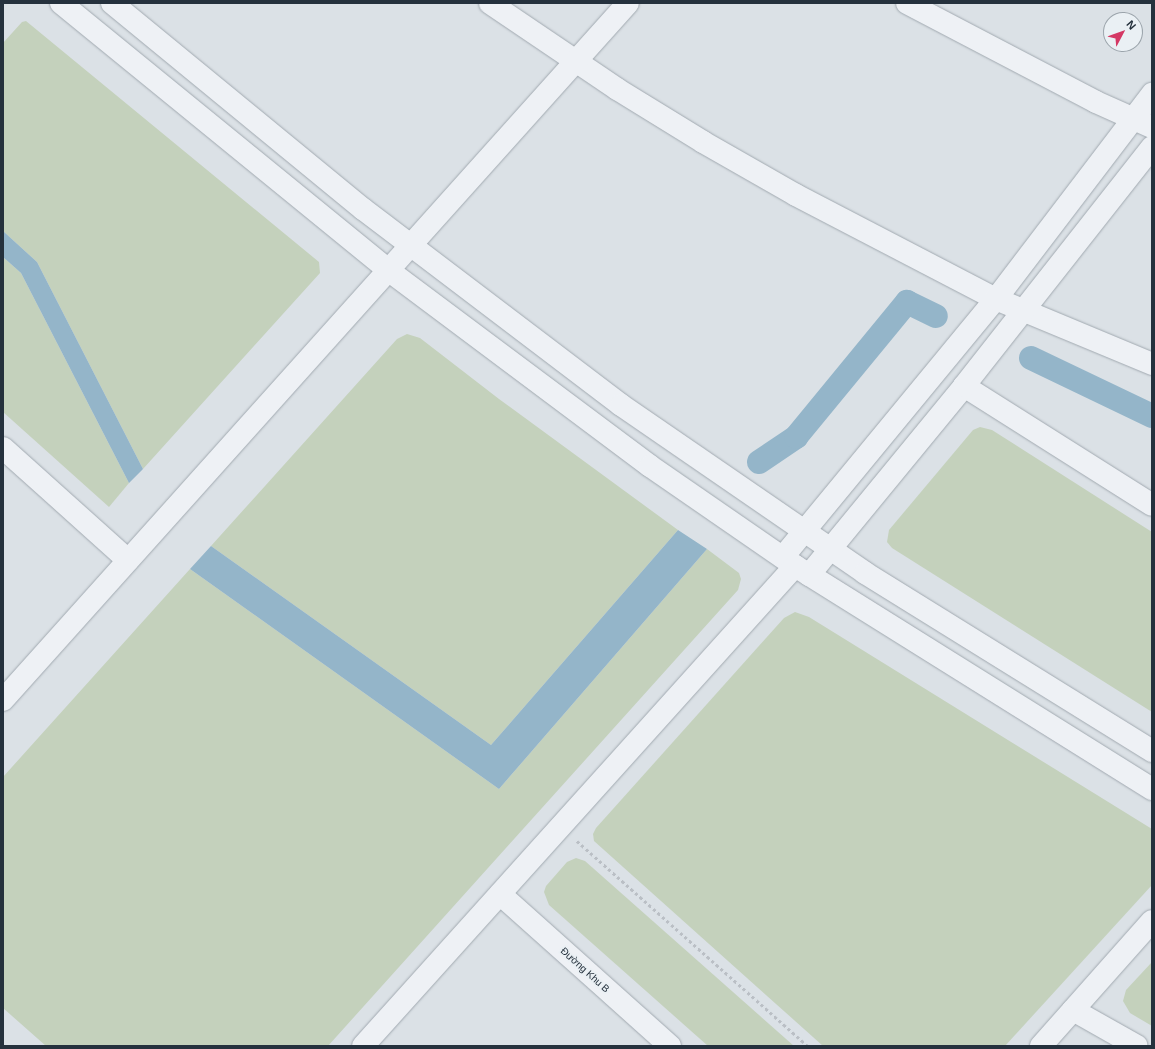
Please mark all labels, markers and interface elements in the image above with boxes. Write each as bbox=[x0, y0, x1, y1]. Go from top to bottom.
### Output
north arrow bbox=[1103, 12, 1143, 52]
text: N bbox=[1124, 18, 1138, 32]
street label: Đường Khu B bbox=[558, 945, 612, 995]

